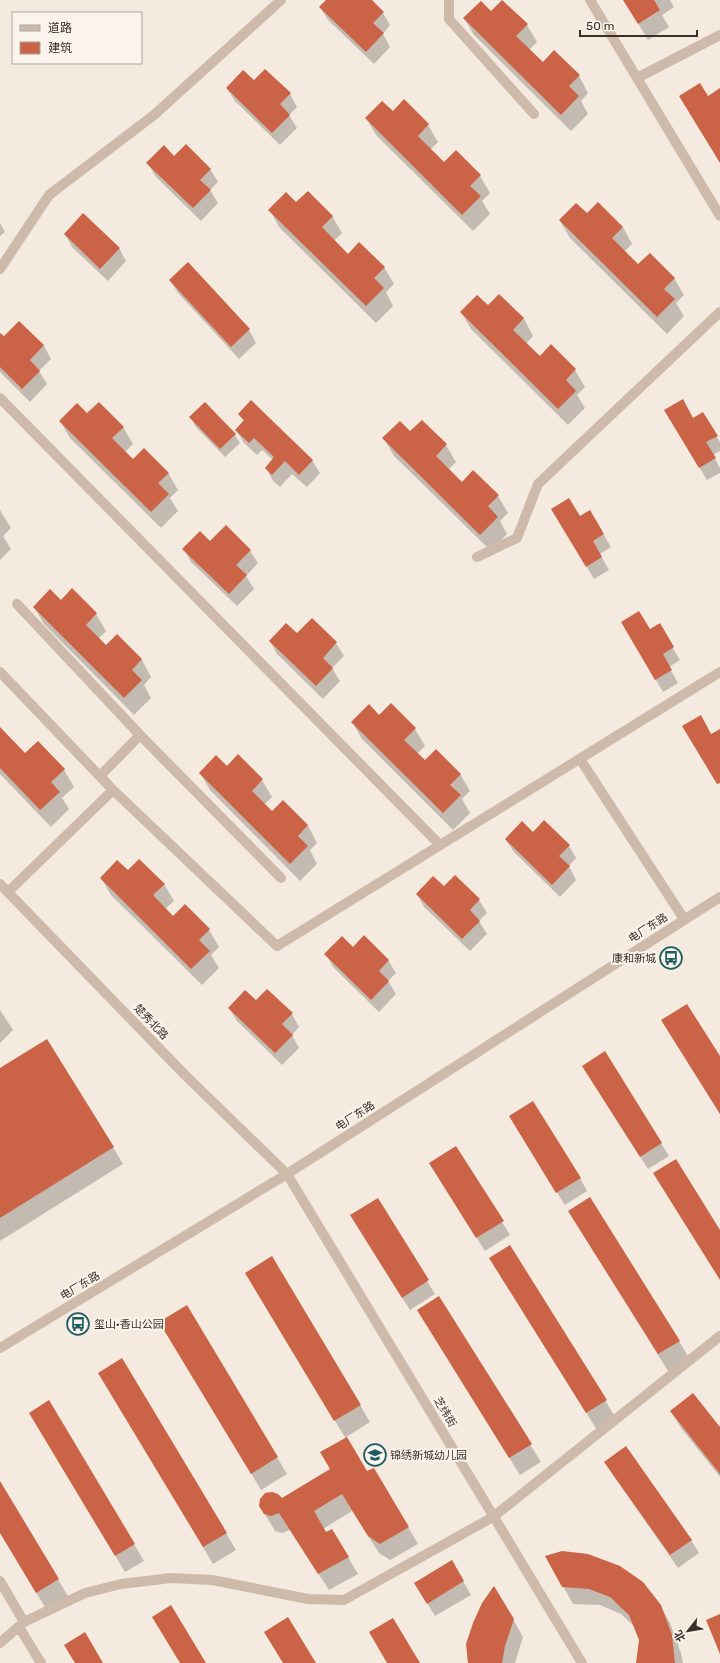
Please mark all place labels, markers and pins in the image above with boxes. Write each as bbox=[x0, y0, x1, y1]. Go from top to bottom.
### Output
bus stop icon: 康和新城 bbox=[658, 945, 684, 971]
place label: 康和新城 bbox=[612, 952, 656, 965]
bus stop icon: 玺山·香山公园 bbox=[65, 1311, 91, 1337]
place label: 玺山·香山公园 bbox=[94, 1318, 164, 1331]
school or university icon: 锦绣新城幼儿园 bbox=[362, 1442, 388, 1468]
place label: 锦绣新城幼儿园 bbox=[390, 1449, 467, 1462]

